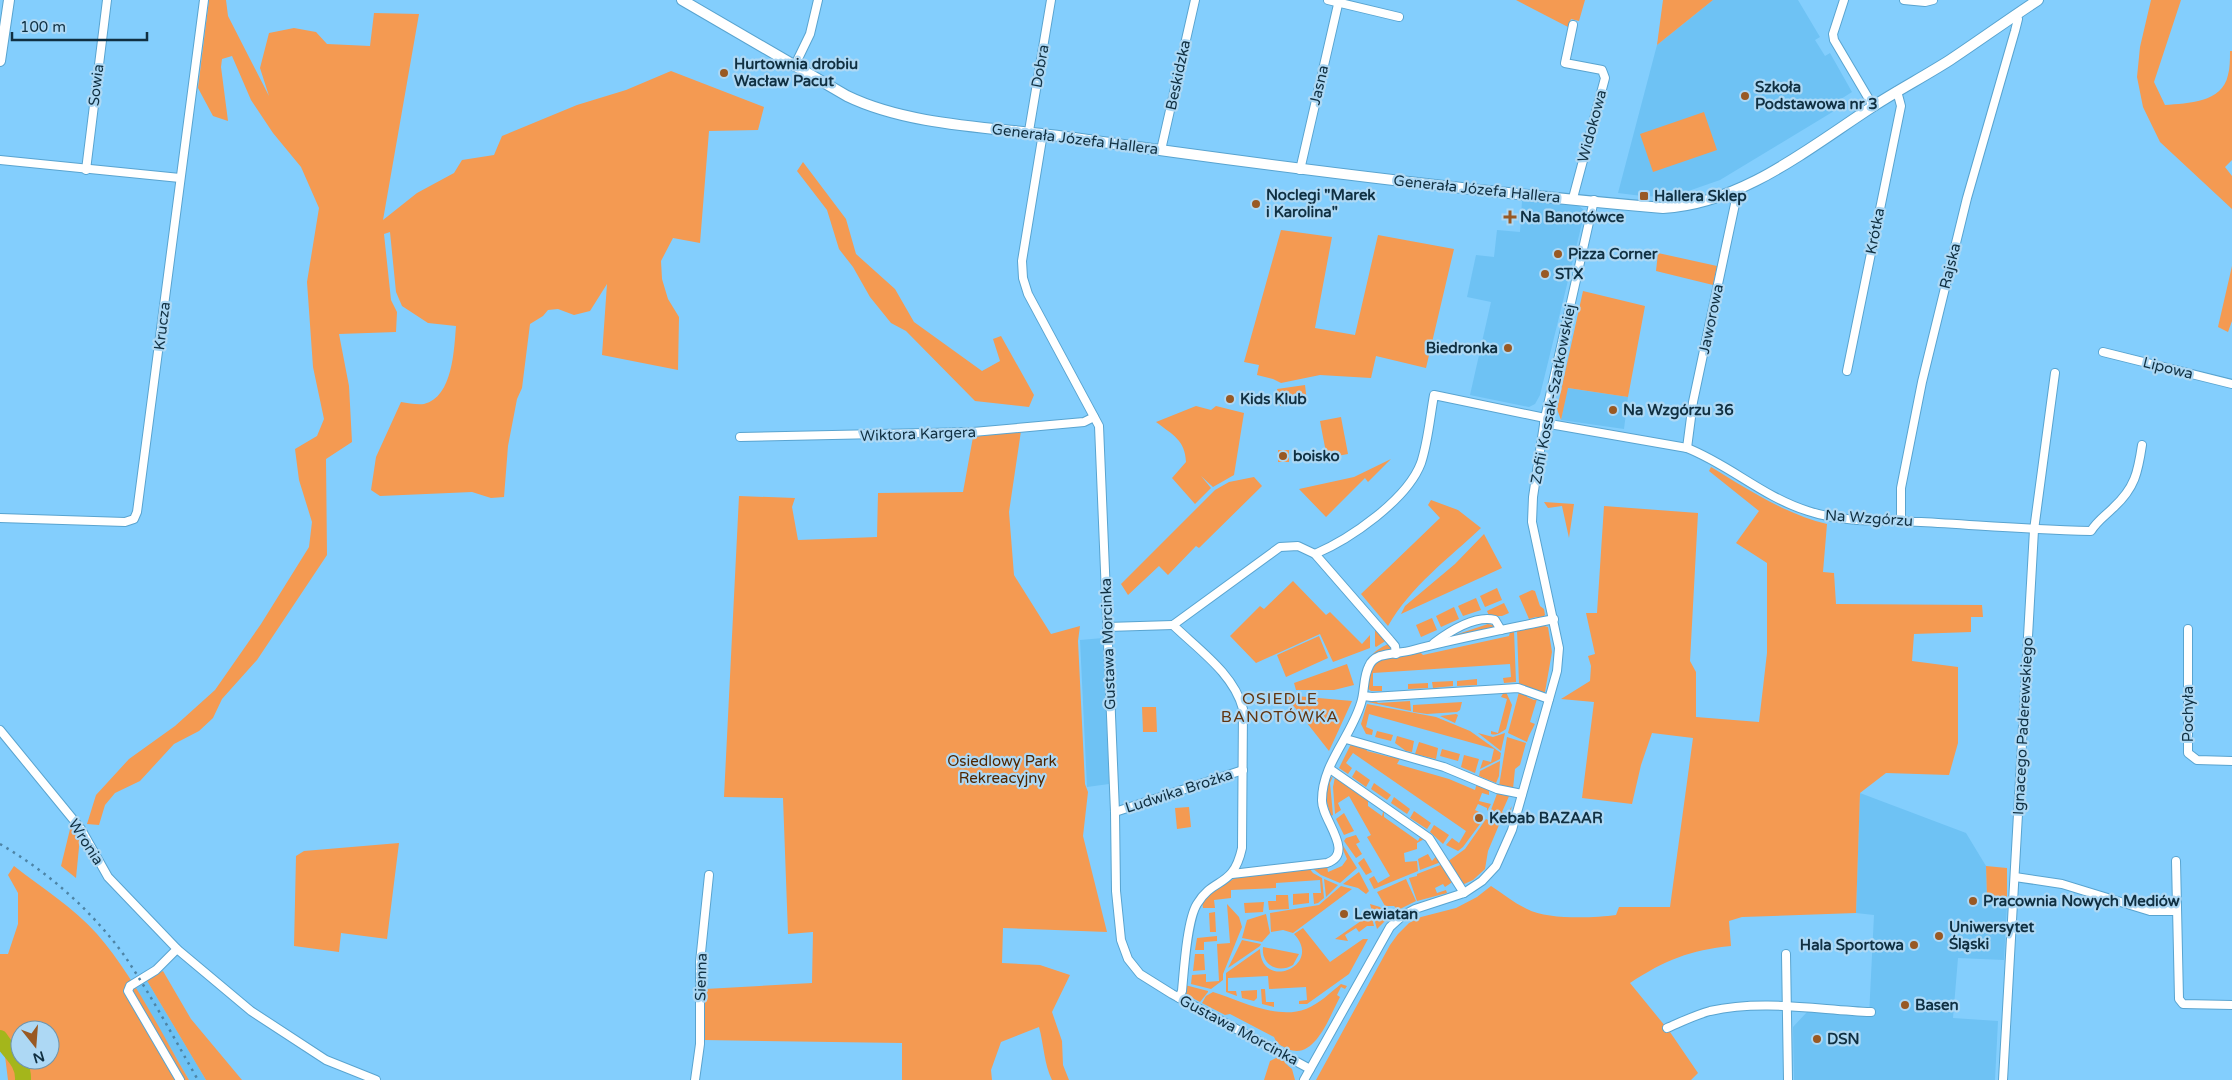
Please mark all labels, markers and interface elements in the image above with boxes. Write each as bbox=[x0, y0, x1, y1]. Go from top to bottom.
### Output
scale bar bbox=[12, 10, 148, 42]
text: 100 m bbox=[20, 18, 66, 36]
street label: Beskidzka bbox=[1162, 38, 1194, 112]
street label: Dobra bbox=[1027, 43, 1053, 89]
place label: Hurtownia drobiu Wacław Pacut bbox=[734, 55, 858, 90]
street label: Sowia bbox=[84, 63, 108, 107]
street label: Jasna bbox=[1306, 63, 1332, 107]
marker: Hurtownia drobiu Wacław Pacut bbox=[718, 67, 730, 79]
place label: Szkoła Podstawowa nr 3 bbox=[1755, 78, 1878, 113]
street label: Widokowa bbox=[1574, 88, 1610, 164]
marker: Szkoła Podstawowa nr 3 bbox=[1739, 90, 1751, 102]
street label: Generała Józefa Hallera bbox=[991, 120, 1159, 158]
street label: Generała Józefa Hallera bbox=[1393, 171, 1561, 207]
place label: Noclegi "Marek i Karolina" bbox=[1266, 186, 1376, 221]
place label: Hallera Sklep bbox=[1654, 187, 1747, 206]
marker: Hallera Sklep bbox=[1638, 190, 1650, 202]
marker: Noclegi "Marek i Karolina" bbox=[1250, 198, 1262, 210]
street label: Krótka bbox=[1862, 206, 1888, 256]
place label: Na Banotówce bbox=[1520, 208, 1625, 226]
marker: Na Banotówce bbox=[1504, 211, 1516, 223]
street label: Rajska bbox=[1936, 241, 1964, 291]
place label: Pizza Corner bbox=[1568, 245, 1658, 263]
marker: Pizza Corner bbox=[1552, 248, 1564, 260]
place label: STX bbox=[1555, 265, 1583, 283]
marker: STX bbox=[1539, 268, 1551, 280]
street label: Jaworowa bbox=[1695, 282, 1727, 356]
street label: Krucza bbox=[150, 301, 174, 351]
street label: Zofii Kossak-Szatkowskiej bbox=[1527, 303, 1579, 485]
place label: Biedronka bbox=[1426, 339, 1498, 357]
marker: Biedronka bbox=[1502, 342, 1514, 354]
street label: Lipowa bbox=[2141, 353, 2195, 383]
place label: Kids Klub bbox=[1240, 390, 1307, 408]
marker: Kids Klub bbox=[1224, 393, 1236, 405]
place label: Na Wzgórzu 36 bbox=[1623, 401, 1734, 420]
marker: Na Wzgórzu 36 bbox=[1607, 404, 1619, 416]
street label: Wiktora Kargera bbox=[860, 423, 976, 445]
place label: boisko bbox=[1293, 447, 1340, 465]
marker: boisko bbox=[1277, 450, 1289, 462]
street label: Na Wzgórzu bbox=[1825, 506, 1913, 530]
street label: Gustawa Morcinka bbox=[1097, 578, 1119, 710]
street label: Ignacego Paderewskiego bbox=[2009, 637, 2037, 815]
street label: Pochyła bbox=[2179, 686, 2197, 742]
district label: OSIEDLE BANOTÓWKA bbox=[1221, 689, 1339, 727]
park label: Osiedlowy Park Rekreacyjny bbox=[947, 752, 1057, 787]
street label: Ludwika Brożka bbox=[1123, 765, 1235, 817]
place label: Kebab BAZAAR bbox=[1489, 809, 1603, 827]
marker: Kebab BAZAAR bbox=[1473, 812, 1485, 824]
street label: Wronia bbox=[65, 816, 107, 868]
place label: Pracownia Nowych Mediów bbox=[1983, 892, 2180, 911]
marker: Pracownia Nowych Mediów bbox=[1967, 895, 1979, 907]
place label: Lewiatan bbox=[1354, 905, 1418, 923]
marker: Lewiatan bbox=[1338, 908, 1350, 920]
place label: Uniwersytet Śląski bbox=[1949, 918, 2035, 953]
marker: Uniwersytet Śląski bbox=[1933, 930, 1945, 942]
place label: Hala Sportowa bbox=[1800, 936, 1904, 955]
marker: Hala Sportowa bbox=[1908, 939, 1920, 951]
street label: Sienna bbox=[691, 953, 711, 1001]
street label: Gustawa Morcinka bbox=[1176, 991, 1302, 1069]
place label: Basen bbox=[1915, 996, 1959, 1014]
marker: Basen bbox=[1899, 999, 1911, 1011]
north arrow bbox=[10, 1020, 60, 1070]
place label: DSN bbox=[1827, 1030, 1860, 1048]
marker: DSN bbox=[1811, 1033, 1823, 1045]
text: N bbox=[31, 1047, 47, 1067]

